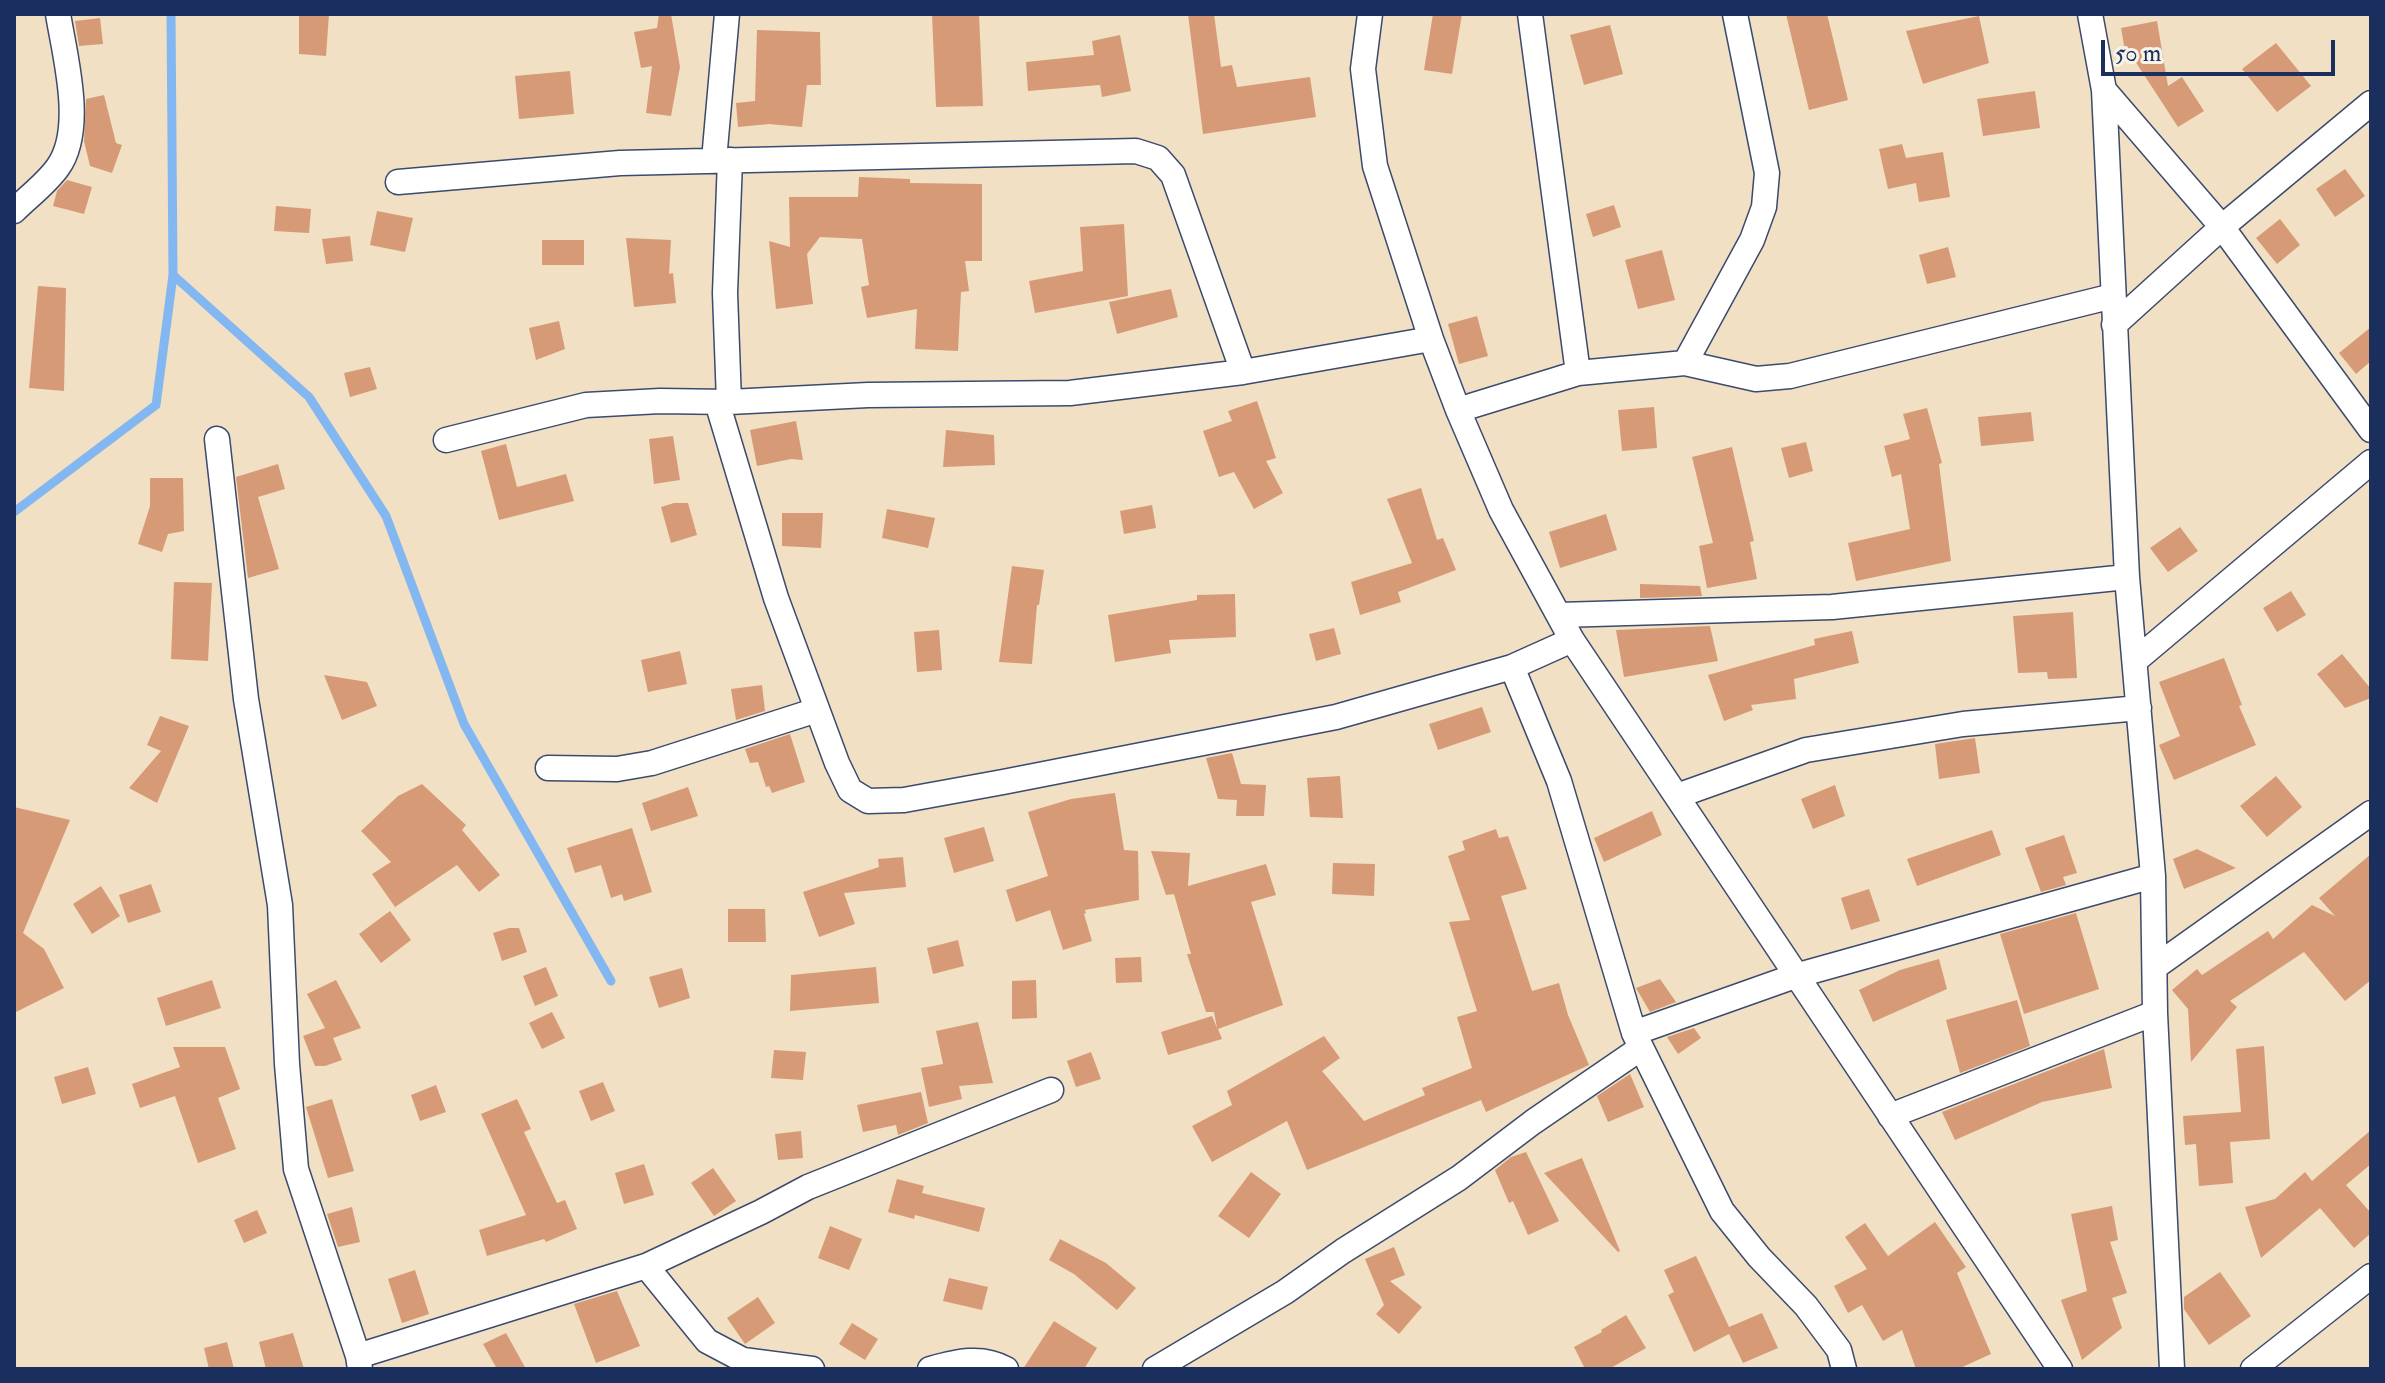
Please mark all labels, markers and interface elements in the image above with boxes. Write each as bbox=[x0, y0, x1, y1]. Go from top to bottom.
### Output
scale bar bbox=[2105, 24, 2339, 74]
text: 50 m bbox=[2115, 38, 2161, 69]

